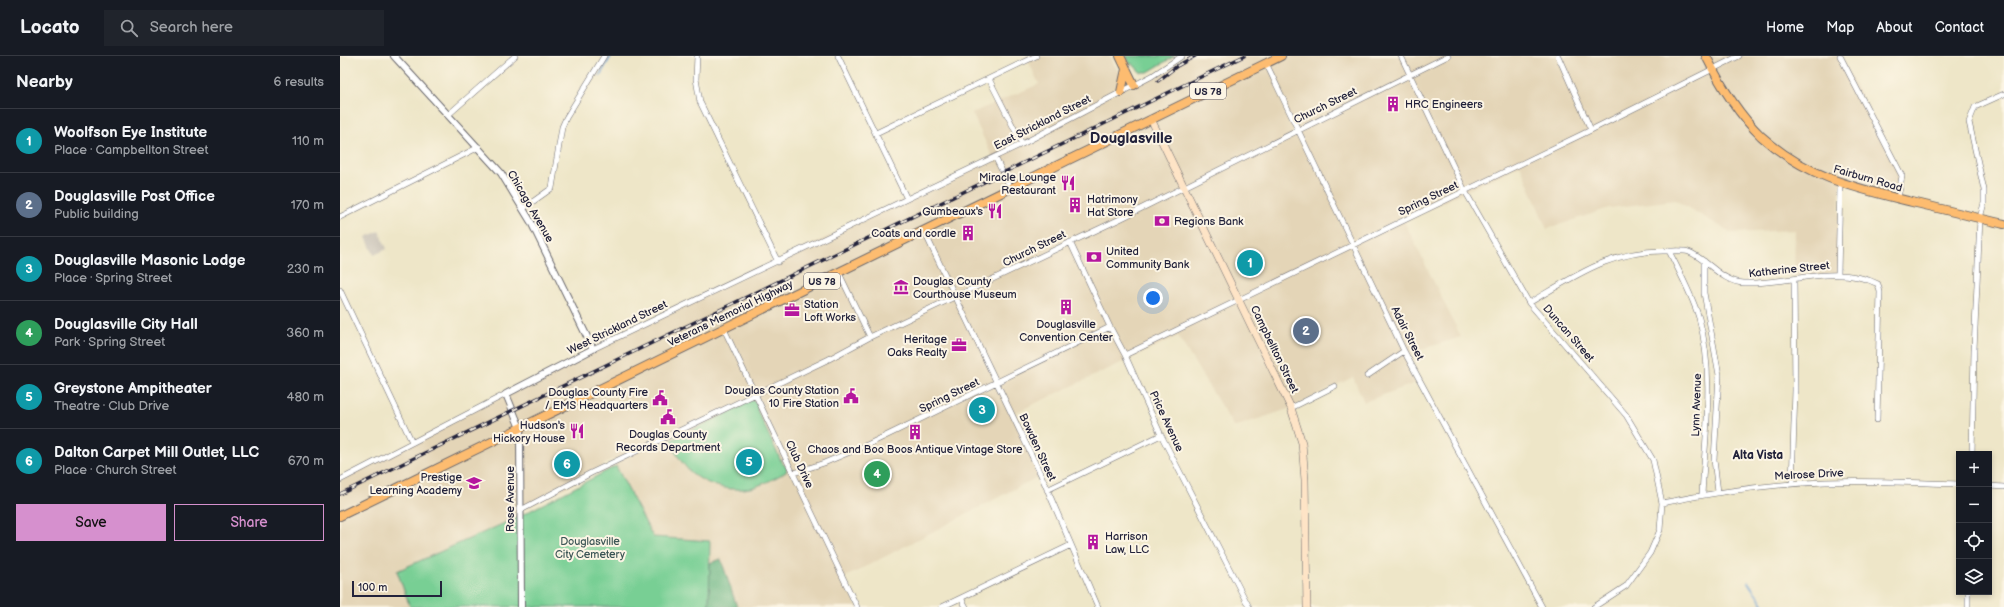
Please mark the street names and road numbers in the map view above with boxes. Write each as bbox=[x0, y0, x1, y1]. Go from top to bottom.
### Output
road number: US 78 bbox=[1190, 83, 1226, 99]
street label: Church Street bbox=[1292, 84, 1359, 126]
street label: East Strickland Street bbox=[992, 92, 1093, 153]
street label: Fairburn Road bbox=[1832, 162, 1904, 195]
street label: Chicago Avenue bbox=[505, 168, 557, 245]
street label: Spring Street bbox=[1396, 178, 1461, 219]
street label: Church Street bbox=[1001, 227, 1068, 269]
street label: Katherine Street bbox=[1748, 259, 1831, 280]
road number: US 78 bbox=[804, 273, 840, 289]
street label: Veterans Memorial Highway bbox=[666, 277, 795, 349]
street label: West Strickland Street bbox=[565, 297, 670, 357]
street label: Duncan Street bbox=[1540, 302, 1597, 365]
street label: Campbellton Street bbox=[1248, 303, 1302, 396]
street label: Adair Street bbox=[1388, 304, 1427, 363]
street label: Lynn Avenue bbox=[1689, 373, 1704, 437]
street label: Spring Street bbox=[917, 375, 982, 416]
street label: Price Avenue bbox=[1147, 389, 1187, 454]
street label: Bowden Street bbox=[1016, 411, 1059, 484]
street label: Club Drive bbox=[783, 438, 817, 491]
street label: Rose Avenue bbox=[504, 466, 517, 532]
street label: Melrose Drive bbox=[1774, 466, 1844, 483]

